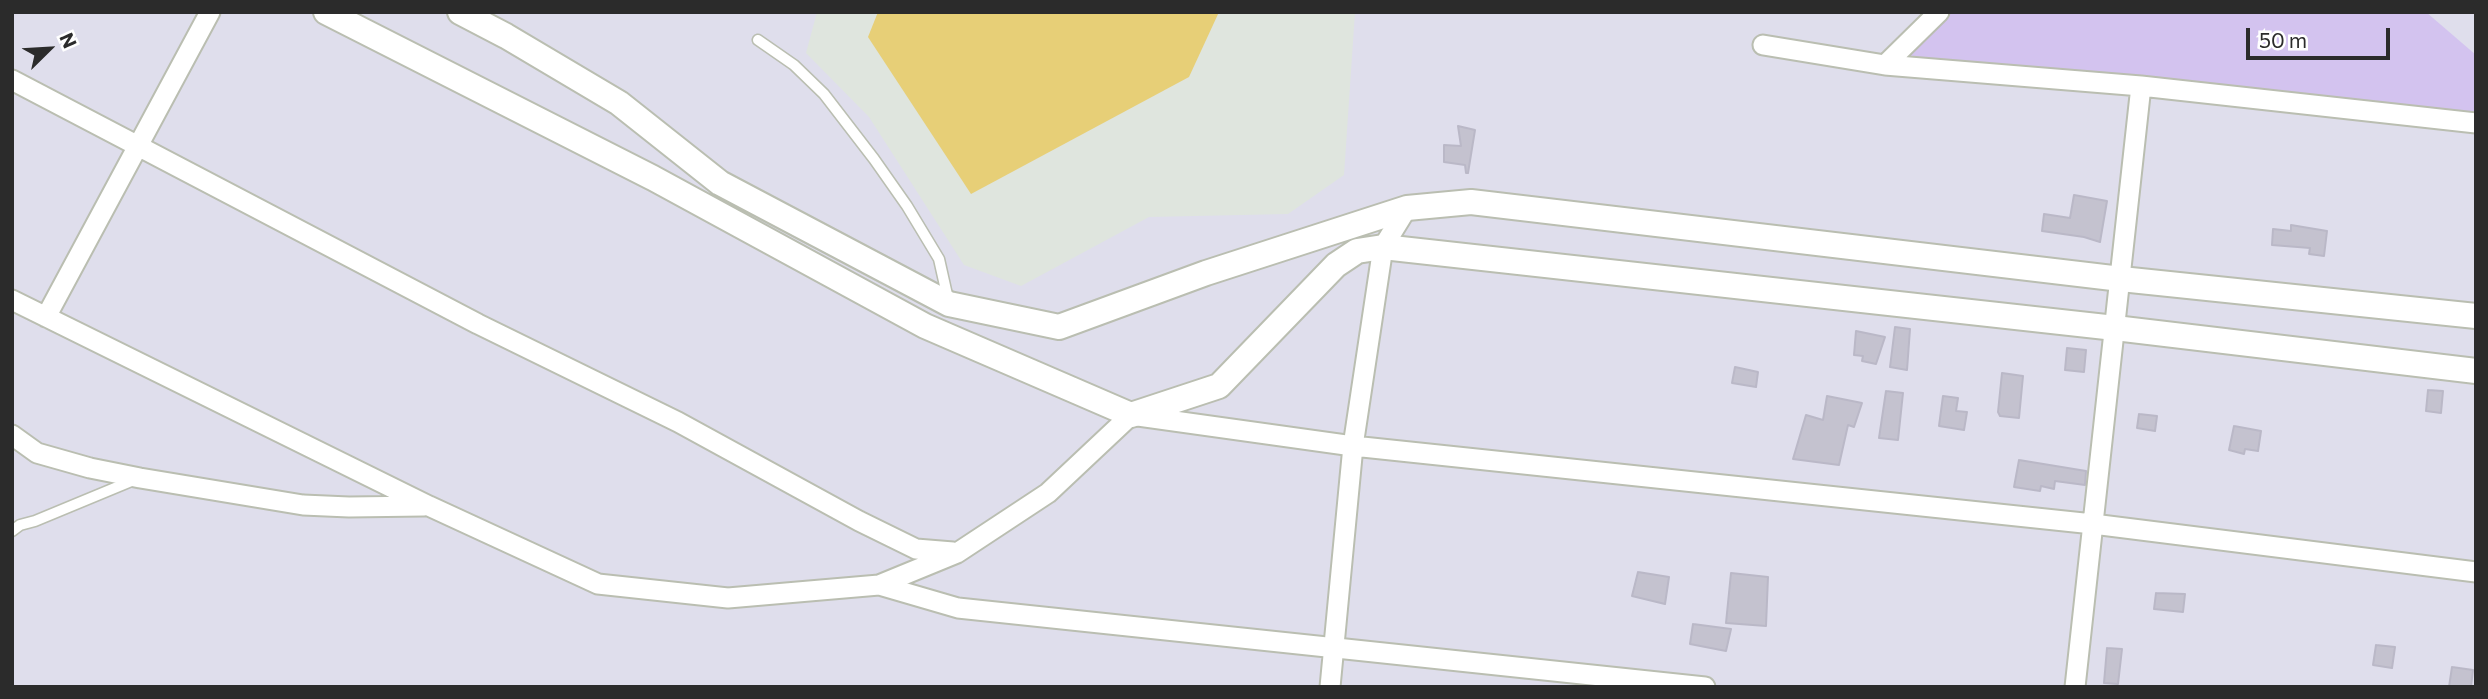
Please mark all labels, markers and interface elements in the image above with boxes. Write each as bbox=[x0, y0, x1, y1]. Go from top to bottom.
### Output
north arrow bbox=[14, 14, 84, 84]
scale bar bbox=[2250, 14, 2394, 58]
text: 50 m bbox=[2259, 27, 2307, 52]
text: N bbox=[55, 29, 82, 51]

